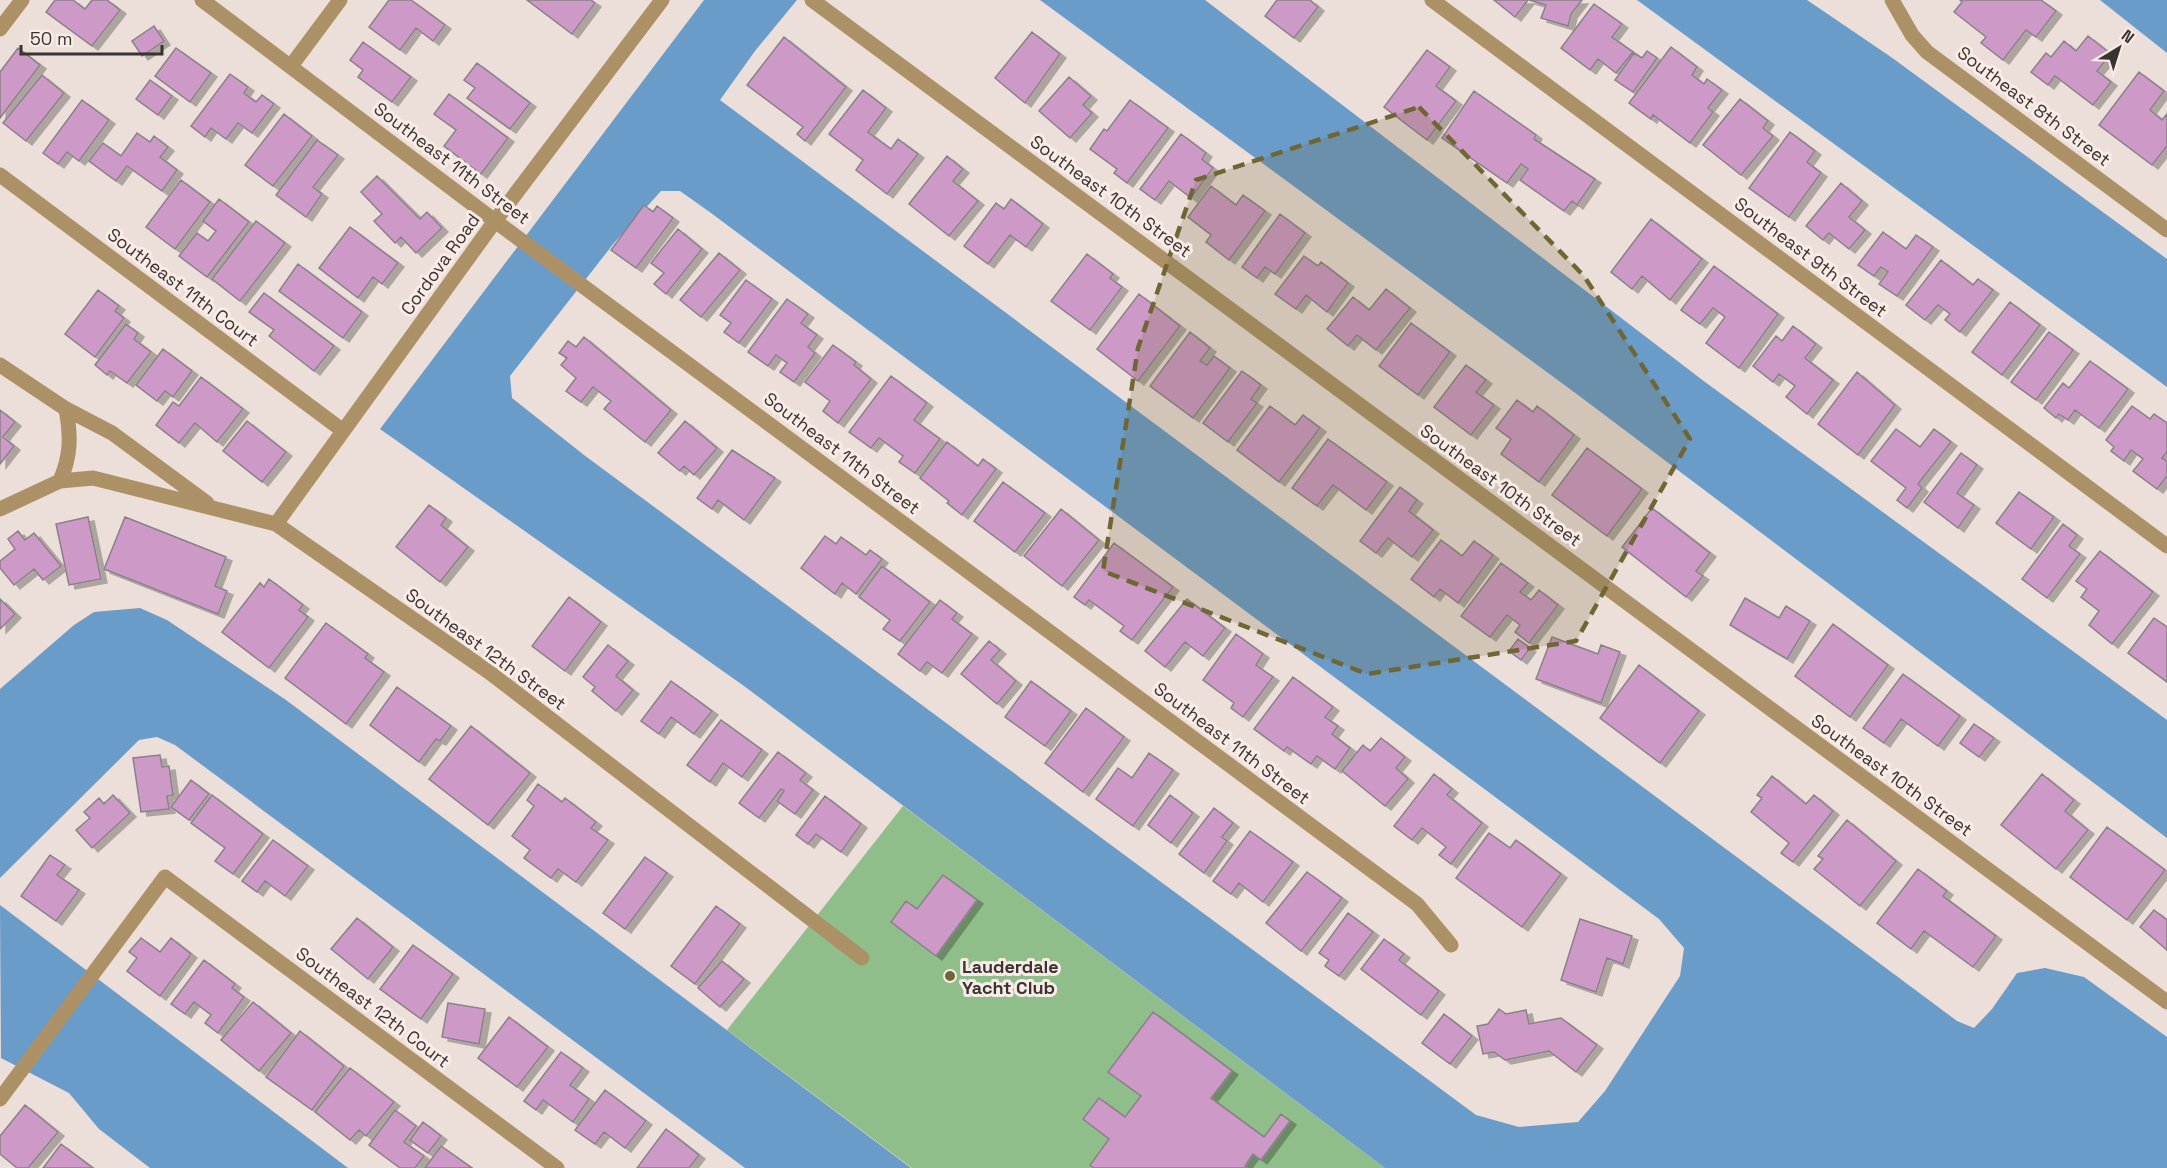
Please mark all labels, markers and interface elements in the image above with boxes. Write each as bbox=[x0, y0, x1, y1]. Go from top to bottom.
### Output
scale bar bbox=[21, 18, 162, 56]
north arrow bbox=[2089, 18, 2149, 78]
text: N bbox=[2117, 25, 2139, 48]
text: 50 m bbox=[30, 27, 72, 50]
street label: Southeast 8th Street bbox=[1953, 41, 2115, 171]
street label: Southeast 11th Street bbox=[369, 97, 535, 229]
street label: Southeast 10th Street bbox=[1026, 130, 1196, 262]
street label: Southeast 9th Street bbox=[1730, 192, 1892, 322]
street label: Cordova Road bbox=[395, 209, 485, 319]
street label: Southeast 11th Court bbox=[103, 223, 263, 351]
street label: Southeast 11th Street bbox=[759, 387, 925, 519]
street label: Southeast 10th Street bbox=[1416, 419, 1586, 551]
street label: Southeast 12th Street bbox=[401, 583, 571, 715]
street label: Southeast 11th Street bbox=[1149, 677, 1315, 809]
street label: Southeast 10th Street bbox=[1807, 709, 1977, 841]
street label: Southeast 12th Court bbox=[292, 942, 454, 1072]
place label: Lauderdale Yacht Club bbox=[962, 955, 1059, 999]
marker: Lauderdale Yacht Club bbox=[943, 969, 957, 983]

